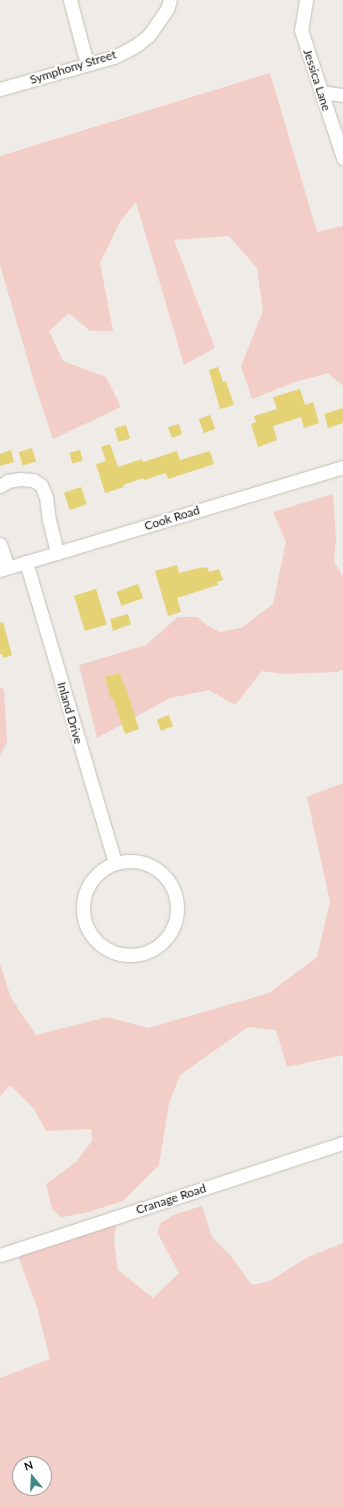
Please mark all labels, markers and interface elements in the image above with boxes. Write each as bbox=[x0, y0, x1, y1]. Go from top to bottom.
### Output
street label: Symphony Street bbox=[28, 47, 118, 87]
street label: Jessica Lane bbox=[300, 47, 334, 113]
street label: Cook Road bbox=[143, 503, 201, 533]
street label: Inland Drive bbox=[54, 680, 86, 746]
street label: Cranage Road bbox=[134, 1181, 208, 1217]
north arrow bbox=[12, 1456, 52, 1496]
text: N bbox=[22, 1458, 34, 1473]

